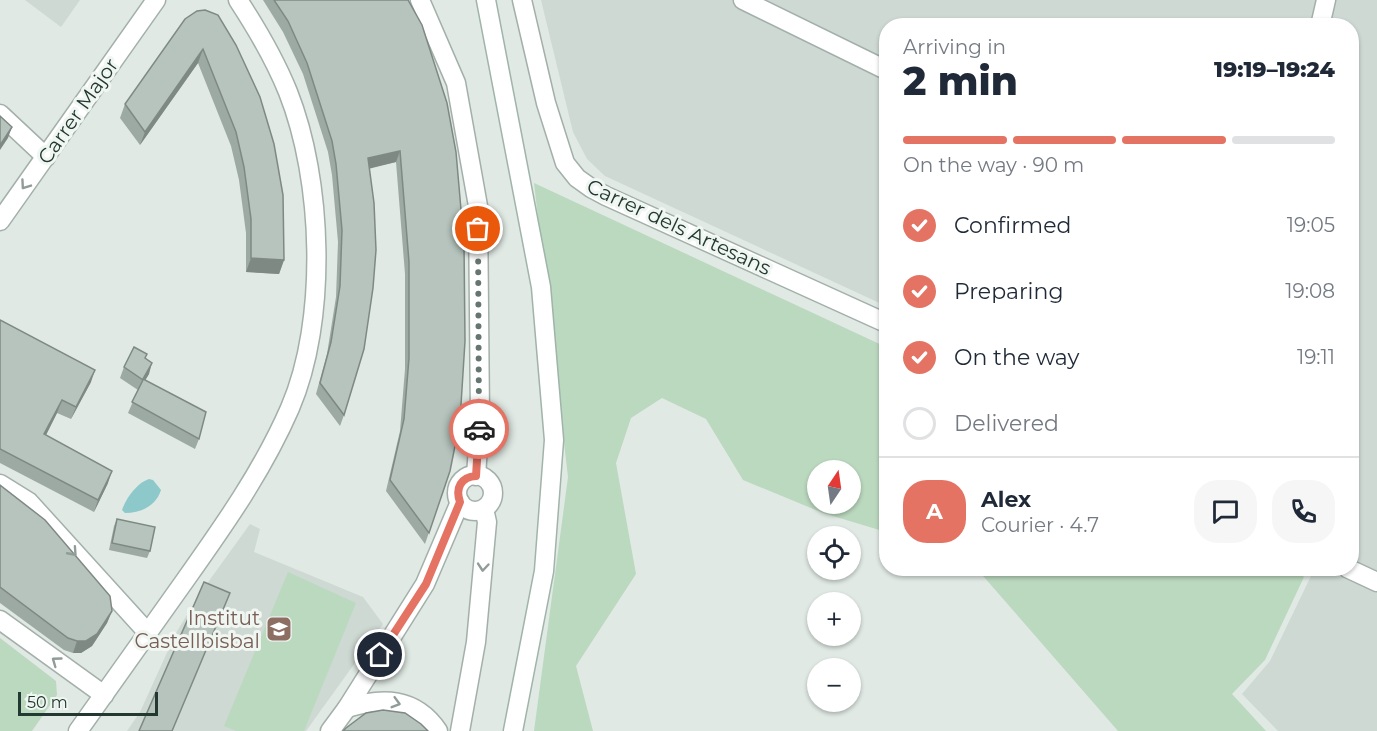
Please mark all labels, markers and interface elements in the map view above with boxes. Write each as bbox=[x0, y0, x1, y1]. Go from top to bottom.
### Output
text: Arriving in bbox=[903, 35, 1006, 59]
street label: Carrer Major bbox=[33, 53, 123, 169]
text: 19:19–19:24 bbox=[1214, 56, 1335, 83]
text: 2 min bbox=[903, 57, 1018, 105]
text: On the way · 90 m bbox=[903, 153, 1084, 177]
street label: Carrer dels Artesans bbox=[583, 174, 775, 280]
one-way arrow bbox=[21, 179, 32, 190]
pin bbox=[452, 203, 503, 254]
icon: check bbox=[903, 209, 936, 242]
icon: bag bbox=[461, 212, 494, 245]
text: Confirmed bbox=[954, 212, 1071, 239]
text: 19:05 bbox=[1287, 213, 1335, 237]
icon: check bbox=[903, 275, 936, 308]
text: Preparing bbox=[954, 278, 1063, 305]
text: 19:08 bbox=[1285, 279, 1335, 303]
icon: check bbox=[903, 341, 936, 374]
text: On the way bbox=[954, 344, 1079, 371]
text: 19:11 bbox=[1297, 345, 1335, 369]
courier bbox=[449, 399, 509, 459]
text: Delivered bbox=[954, 410, 1059, 437]
icon: car bbox=[463, 413, 496, 446]
north arrow bbox=[807, 460, 861, 514]
map controls bbox=[807, 460, 861, 712]
button: chat bbox=[1194, 480, 1257, 543]
button: phone bbox=[1272, 480, 1335, 543]
text: Alex bbox=[981, 486, 1031, 513]
text: A bbox=[926, 498, 943, 525]
text: Courier · 4.7 bbox=[981, 513, 1099, 537]
button: locate bbox=[807, 526, 861, 580]
one-way arrow bbox=[66, 545, 77, 556]
one-way arrow bbox=[477, 562, 490, 571]
button: + bbox=[807, 592, 861, 646]
place label: Institut Castellbisbal bbox=[134, 606, 260, 653]
school or university icon: Institut Castellbisbal bbox=[264, 614, 294, 644]
pin bbox=[354, 629, 405, 680]
icon: home bbox=[363, 638, 396, 671]
one-way arrow bbox=[52, 657, 63, 668]
button: − bbox=[807, 658, 861, 712]
scale bar bbox=[18, 689, 158, 716]
text: 50 m bbox=[27, 693, 68, 712]
one-way arrow bbox=[391, 696, 401, 709]

